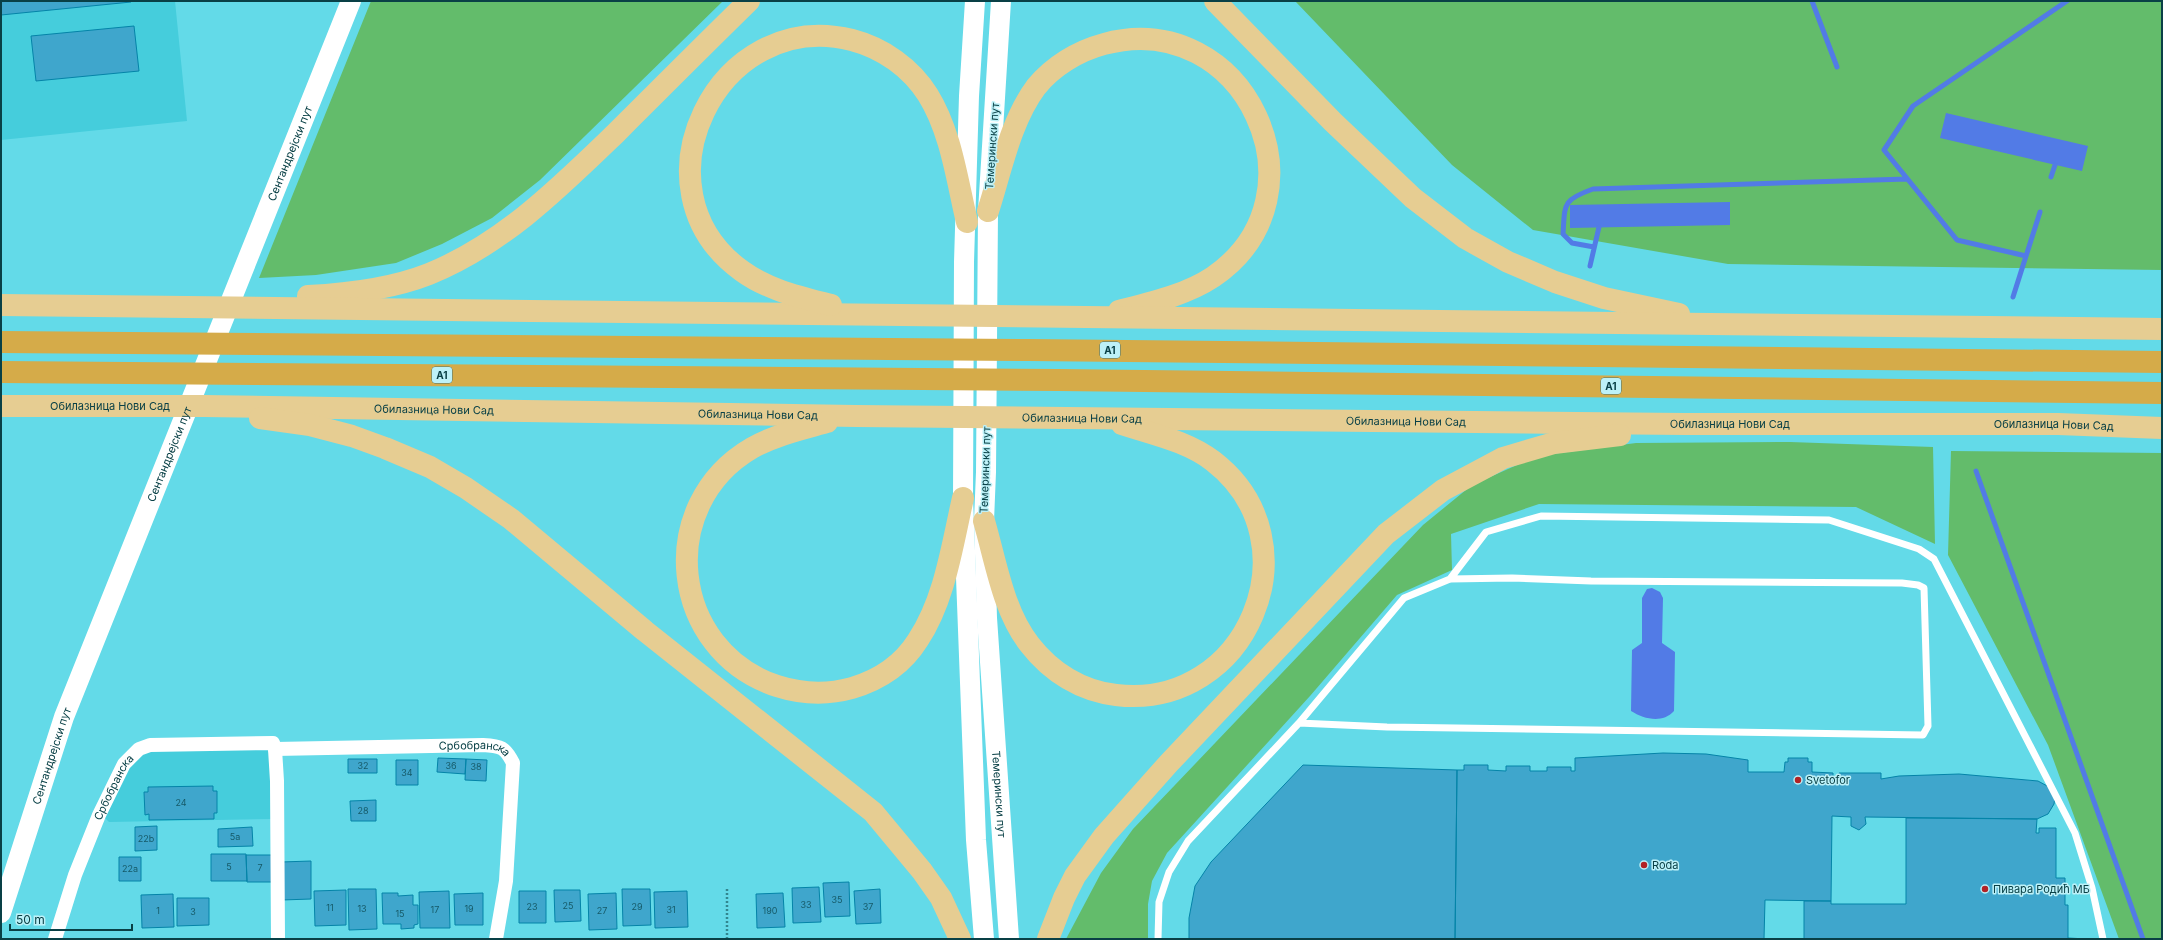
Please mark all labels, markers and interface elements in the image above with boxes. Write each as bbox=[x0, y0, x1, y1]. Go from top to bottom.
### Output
street label: Темерински пут bbox=[982, 101, 1002, 190]
street label: Сентандрејски пут bbox=[265, 103, 316, 203]
road number: A1 bbox=[1100, 342, 1120, 358]
road number: A1 bbox=[432, 367, 452, 383]
road number: A1 bbox=[1601, 378, 1621, 394]
street label: Обилазница Нови Сад bbox=[50, 399, 170, 413]
street label: Обилазница Нови Сад bbox=[374, 402, 494, 417]
street label: Сентандрејски пут bbox=[144, 404, 195, 504]
street label: Обилазница Нови Сад bbox=[698, 407, 818, 422]
street label: Обилазница Нови Сад bbox=[1022, 411, 1142, 426]
street label: Обилазница Нови Сад bbox=[1346, 414, 1466, 429]
street label: Обилазница Нови Сад bbox=[1670, 417, 1790, 431]
street label: Обилазница Нови Сад bbox=[1994, 417, 2114, 433]
street label: Темерински пут bbox=[976, 425, 994, 514]
street label: Сентандрејски пут bbox=[29, 705, 74, 806]
street label: Србобранска bbox=[439, 738, 514, 759]
street label: Темерински пут bbox=[989, 750, 1009, 839]
street label: Србобранска bbox=[91, 751, 137, 822]
house number: 32 bbox=[357, 760, 369, 771]
house number: 36 bbox=[445, 760, 457, 771]
house number: 38 bbox=[470, 761, 482, 772]
house number: 34 bbox=[401, 767, 413, 778]
place label: Svetofor bbox=[1806, 773, 1850, 787]
marker: Svetofor bbox=[1793, 775, 1803, 785]
house number: 24 bbox=[175, 797, 187, 808]
house number: 28 bbox=[357, 805, 369, 816]
house number: 5a bbox=[230, 831, 240, 842]
house number: 22b bbox=[138, 833, 155, 844]
place label: Roda bbox=[1652, 858, 1678, 872]
marker: Roda bbox=[1639, 860, 1649, 870]
house number: 5 bbox=[226, 861, 232, 872]
house number: 7 bbox=[257, 862, 263, 873]
house number: 22a bbox=[122, 863, 138, 874]
place label: Пивара Родић МБ bbox=[1993, 882, 2090, 896]
marker: Пивара Родић МБ bbox=[1980, 884, 1990, 894]
house number: 35 bbox=[831, 894, 843, 905]
house number: 33 bbox=[800, 899, 812, 910]
house number: 25 bbox=[563, 900, 573, 911]
house number: 23 bbox=[526, 901, 538, 912]
house number: 29 bbox=[631, 901, 643, 912]
house number: 37 bbox=[863, 901, 873, 912]
house number: 11 bbox=[326, 902, 334, 913]
house number: 13 bbox=[357, 903, 367, 914]
house number: 19 bbox=[464, 903, 474, 914]
house number: 17 bbox=[431, 904, 439, 915]
house number: 31 bbox=[666, 904, 676, 915]
house number: 1 bbox=[156, 905, 160, 916]
house number: 27 bbox=[597, 905, 607, 916]
house number: 190 bbox=[763, 905, 778, 916]
scale bar bbox=[10, 906, 132, 932]
house number: 3 bbox=[190, 906, 196, 917]
house number: 15 bbox=[395, 908, 405, 919]
text: 50 m bbox=[16, 912, 45, 927]

